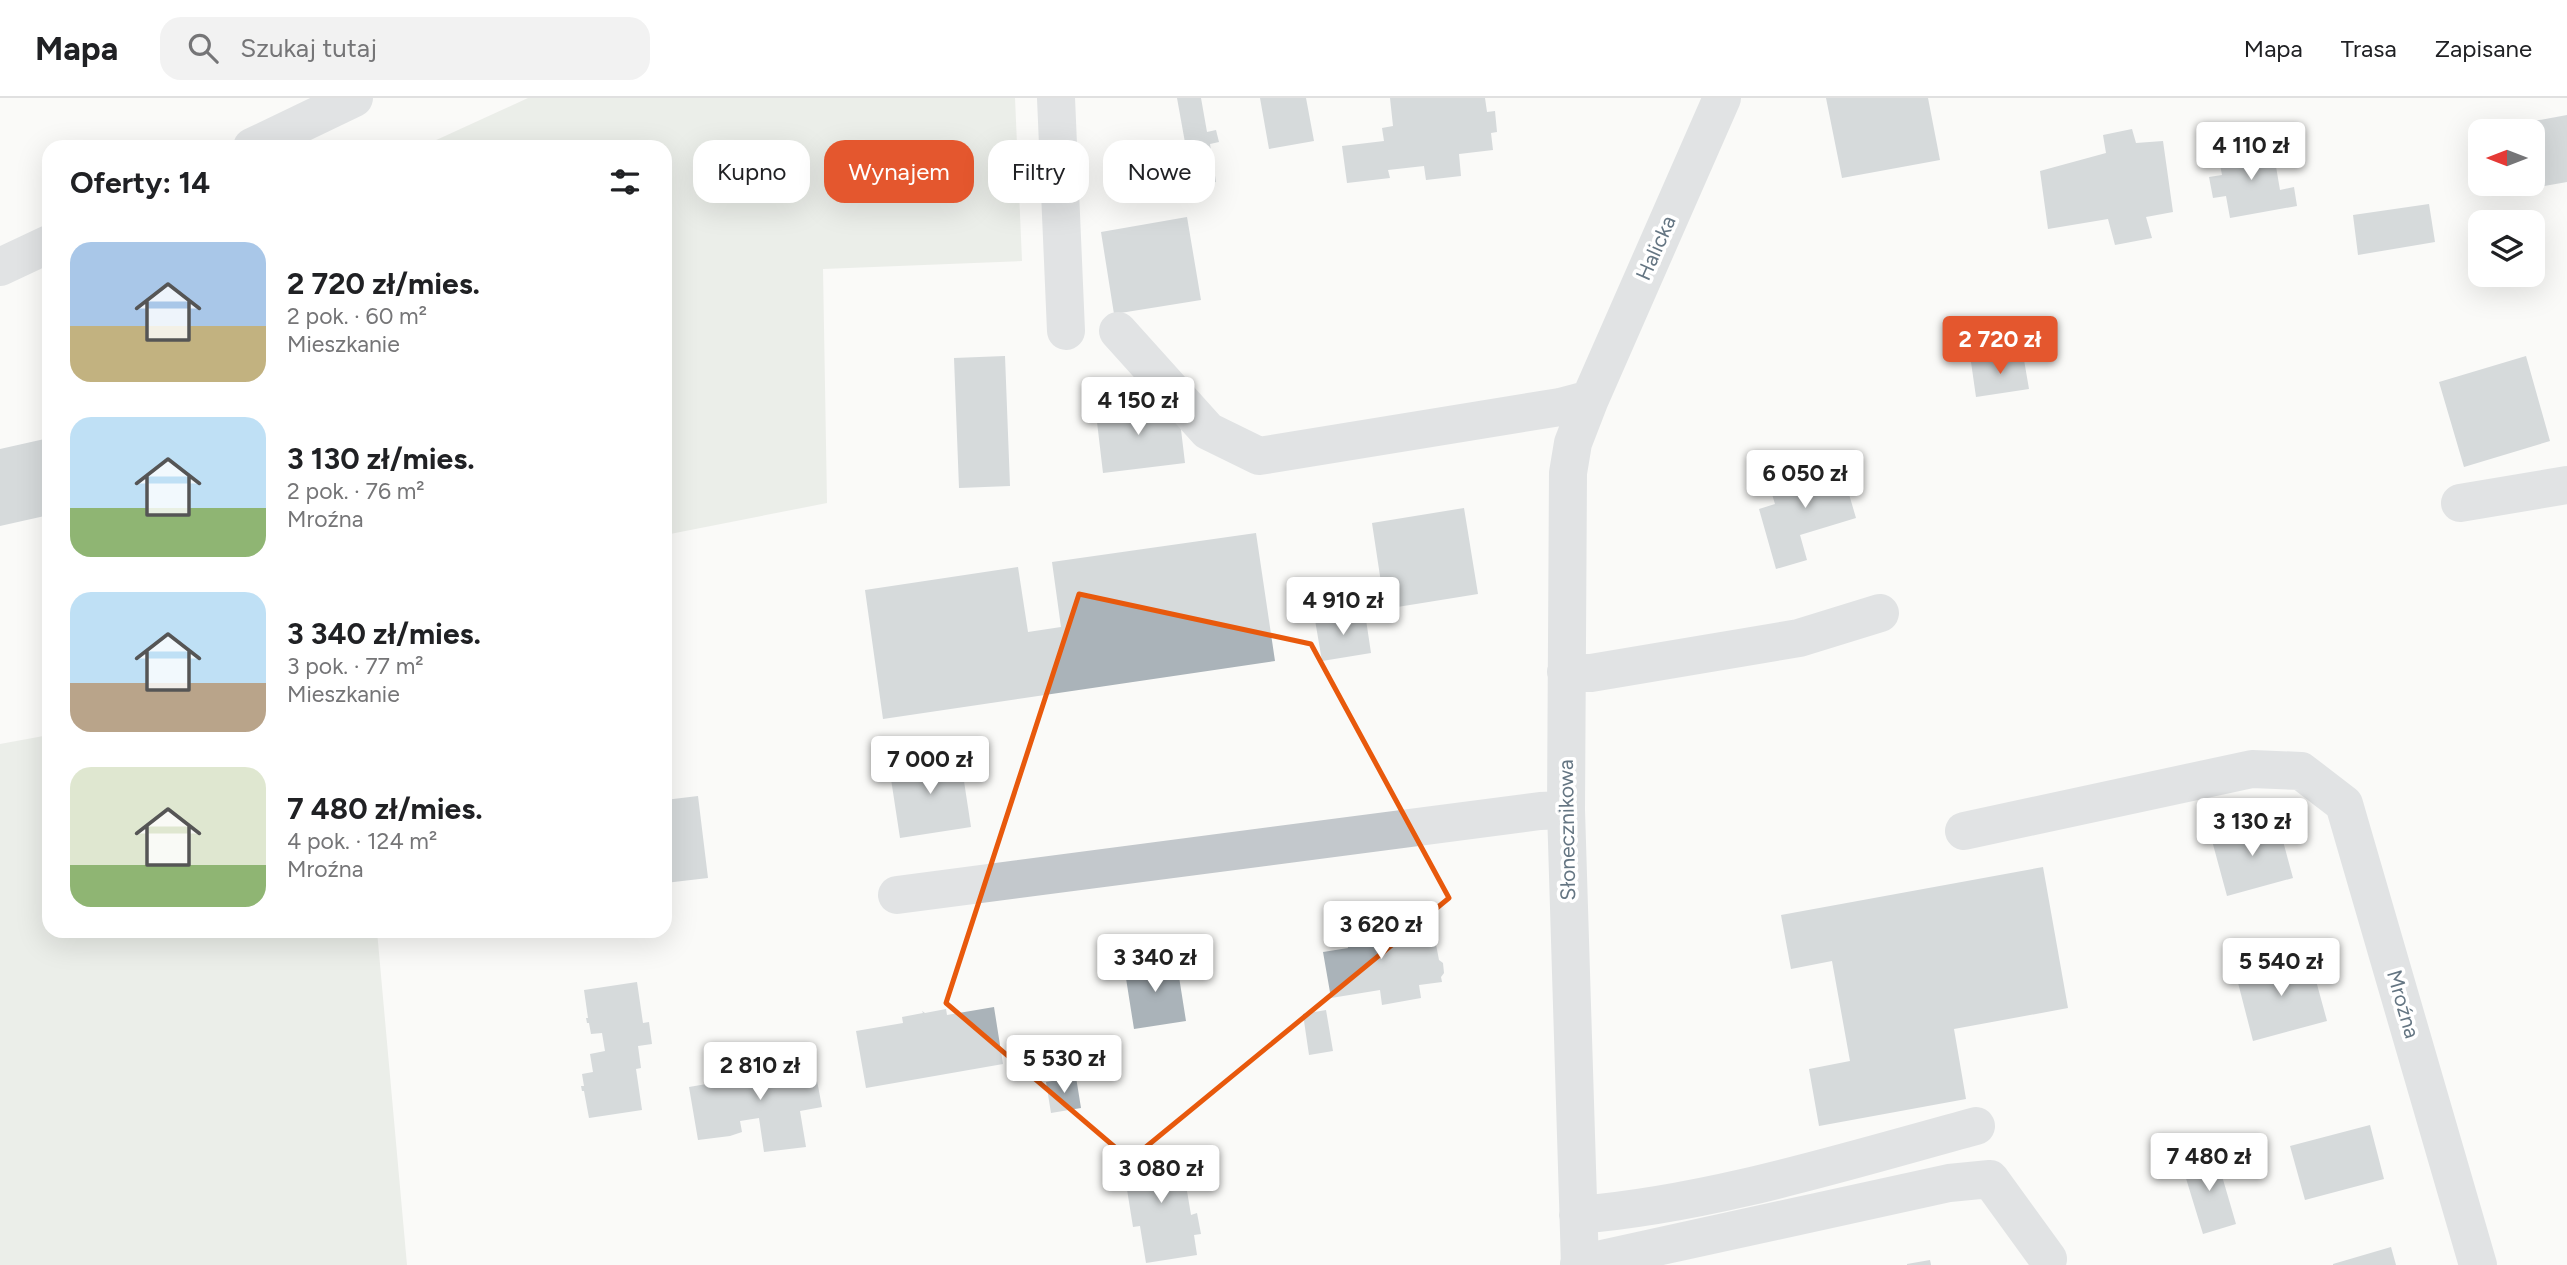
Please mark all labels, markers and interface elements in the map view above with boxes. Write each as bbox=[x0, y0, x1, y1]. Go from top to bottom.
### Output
search box bbox=[160, 17, 650, 80]
text: Mapa bbox=[35, 29, 118, 68]
icon: search bbox=[184, 29, 222, 67]
text: Szukaj tutaj bbox=[240, 32, 377, 64]
text: Mapa bbox=[2244, 34, 2303, 63]
text: Trasa bbox=[2341, 34, 2397, 63]
text: Zapisane bbox=[2435, 34, 2532, 63]
north arrow bbox=[2468, 119, 2544, 196]
map controls bbox=[2468, 119, 2545, 287]
pin: 4 110 zł bbox=[2179, 122, 2323, 182]
text: 4 110 zł bbox=[2212, 131, 2290, 159]
chip: Kupno bbox=[693, 140, 810, 203]
chip: Wynajem bbox=[824, 140, 974, 203]
chip: Filtry bbox=[988, 140, 1089, 203]
chip: Nowe bbox=[1103, 140, 1215, 203]
icon: filters bbox=[606, 163, 644, 201]
text: Oferty: 14 bbox=[70, 164, 210, 201]
button: layers bbox=[2468, 210, 2545, 287]
street label: Halicka bbox=[1630, 212, 1681, 284]
text: 2 720 zł/mies. bbox=[287, 265, 480, 302]
icon: home bbox=[126, 270, 210, 354]
text: 2 pok. · 60 m² bbox=[287, 302, 427, 330]
pin: 2 720 zł bbox=[1928, 316, 2072, 376]
text: 2 720 zł bbox=[1959, 325, 2041, 353]
text: Mieszkanie bbox=[287, 330, 400, 358]
pin: 4 150 zł bbox=[1066, 378, 1210, 437]
text: 4 150 zł bbox=[1097, 386, 1179, 414]
text: 3 130 zł/mies. bbox=[287, 440, 475, 477]
icon: home bbox=[126, 445, 210, 529]
pin: 6 050 zł bbox=[1733, 450, 1877, 510]
text: 6 050 zł bbox=[1762, 459, 1848, 487]
text: 2 pok. · 76 m² bbox=[287, 477, 425, 505]
text: Mroźna bbox=[287, 505, 363, 533]
pin: 4 910 zł bbox=[1271, 578, 1415, 637]
text: 4 910 zł bbox=[1302, 586, 1384, 614]
text: 3 340 zł/mies. bbox=[287, 615, 481, 652]
icon: home bbox=[126, 620, 210, 704]
text: 3 pok. · 77 m² bbox=[287, 652, 424, 680]
text: Mieszkanie bbox=[287, 680, 400, 708]
pin: 7 000 zł bbox=[858, 736, 1002, 796]
text: 7 000 zł bbox=[887, 745, 973, 773]
street label: Słonecznikowa bbox=[1553, 759, 1580, 901]
text: 7 480 zł/mies. bbox=[287, 790, 483, 827]
icon: home bbox=[126, 795, 210, 879]
pin: 3 130 zł bbox=[2180, 798, 2324, 858]
text: 3 130 zł bbox=[2213, 807, 2291, 835]
text: 4 pok. · 124 m² bbox=[287, 827, 437, 855]
text: Mroźna bbox=[287, 855, 363, 883]
pin: 3 620 zł bbox=[1309, 902, 1453, 961]
text: 3 620 zł bbox=[1340, 910, 1422, 938]
pin: 3 340 zł bbox=[1083, 934, 1227, 994]
pin: 5 540 zł bbox=[2209, 939, 2353, 998]
text: 3 340 zł bbox=[1113, 943, 1197, 971]
text: 5 540 zł bbox=[2239, 947, 2323, 975]
street label: Mroźna bbox=[2382, 967, 2425, 1041]
pin: 5 530 zł bbox=[992, 1035, 1136, 1095]
pin: 2 810 zł bbox=[688, 1042, 832, 1102]
text: 5 530 zł bbox=[1023, 1044, 1105, 1072]
text: 2 810 zł bbox=[720, 1051, 800, 1079]
pin: 7 480 zł bbox=[2137, 1134, 2281, 1193]
text: 7 480 zł bbox=[2167, 1142, 2251, 1170]
pin: 3 080 zł bbox=[1089, 1146, 1233, 1205]
text: 3 080 zł bbox=[1118, 1154, 1204, 1182]

